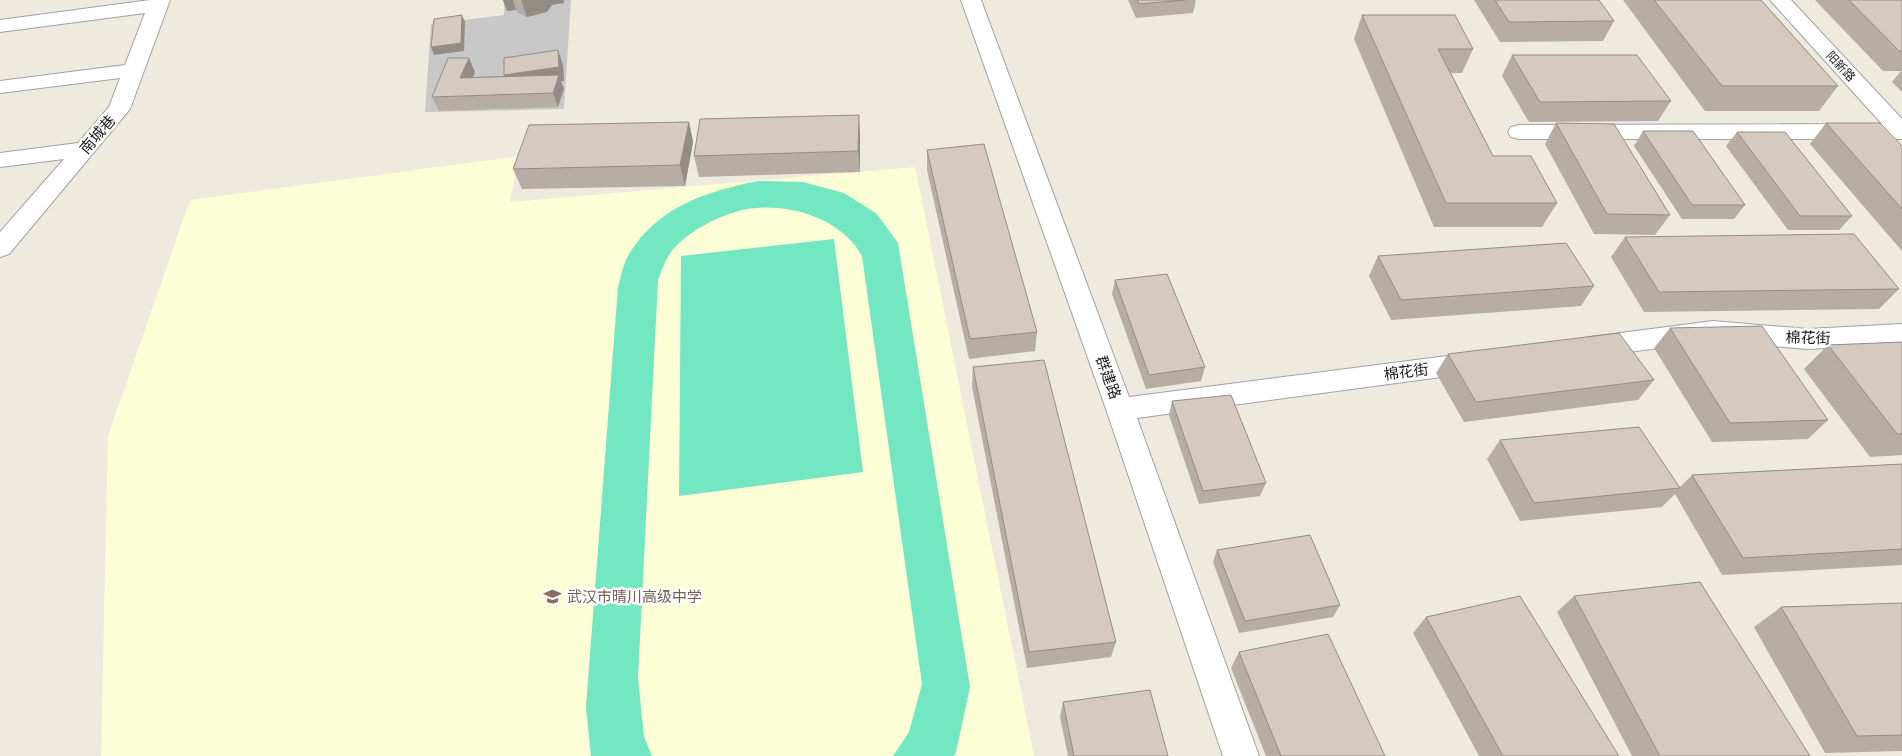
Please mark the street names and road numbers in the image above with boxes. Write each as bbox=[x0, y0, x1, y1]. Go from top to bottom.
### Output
street label: 阳新路 bbox=[1823, 48, 1859, 84]
street label: 南城巷 bbox=[75, 111, 119, 157]
street label: 棉花街 bbox=[1785, 328, 1831, 346]
street label: 群建路 bbox=[1093, 353, 1125, 401]
street label: 棉花街 bbox=[1383, 359, 1429, 383]

